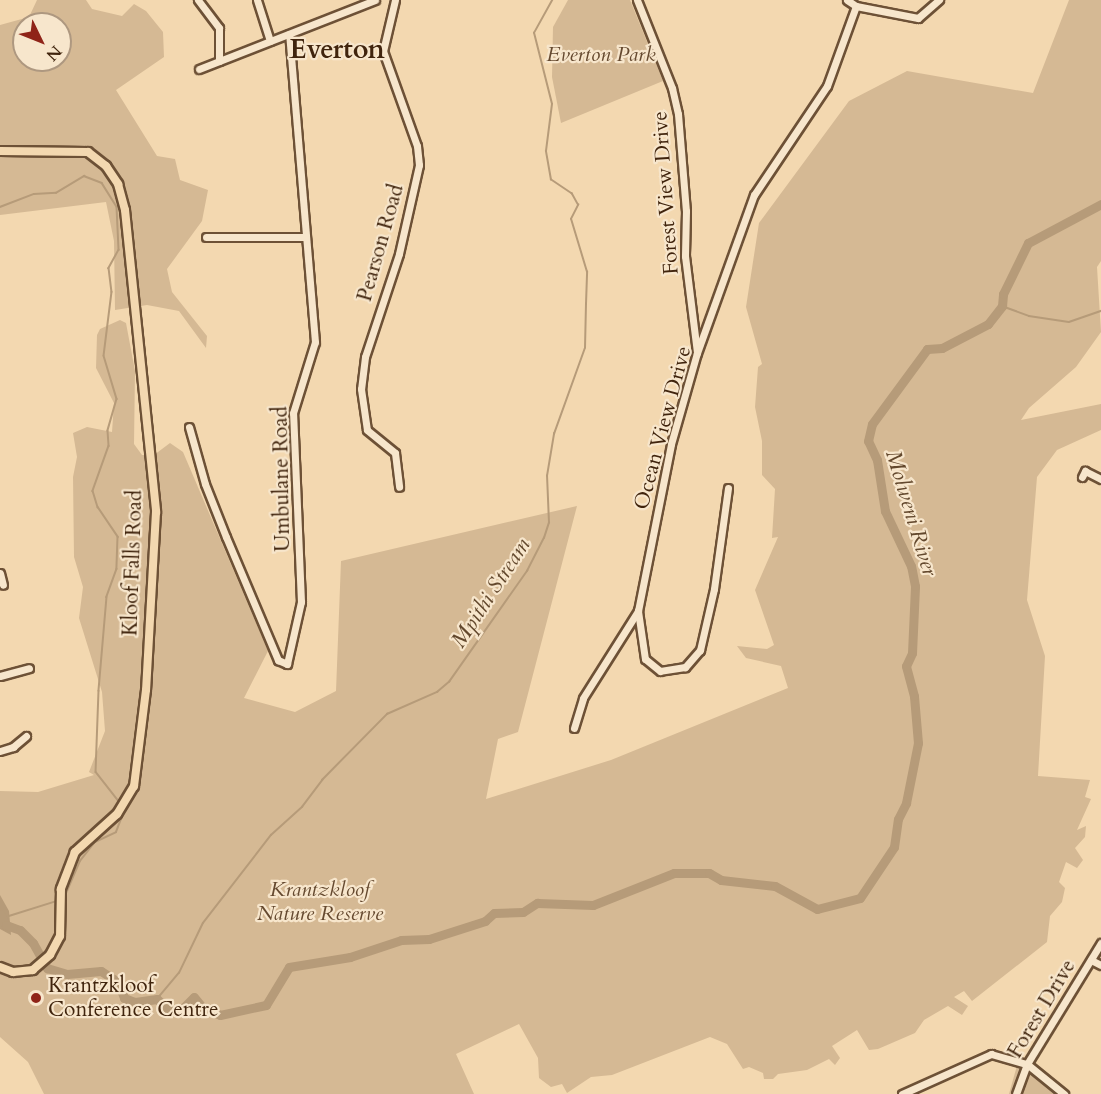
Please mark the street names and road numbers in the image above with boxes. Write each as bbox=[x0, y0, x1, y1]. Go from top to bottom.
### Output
street label: Forest View Drive bbox=[648, 110, 684, 276]
street label: Pearson Road bbox=[352, 181, 410, 305]
street label: Ocean View Drive bbox=[629, 344, 697, 512]
street label: Umbulane Road bbox=[268, 406, 296, 552]
street label: Kloof Falls Road bbox=[118, 489, 148, 637]
street label: Forest Drive bbox=[1003, 955, 1081, 1063]

